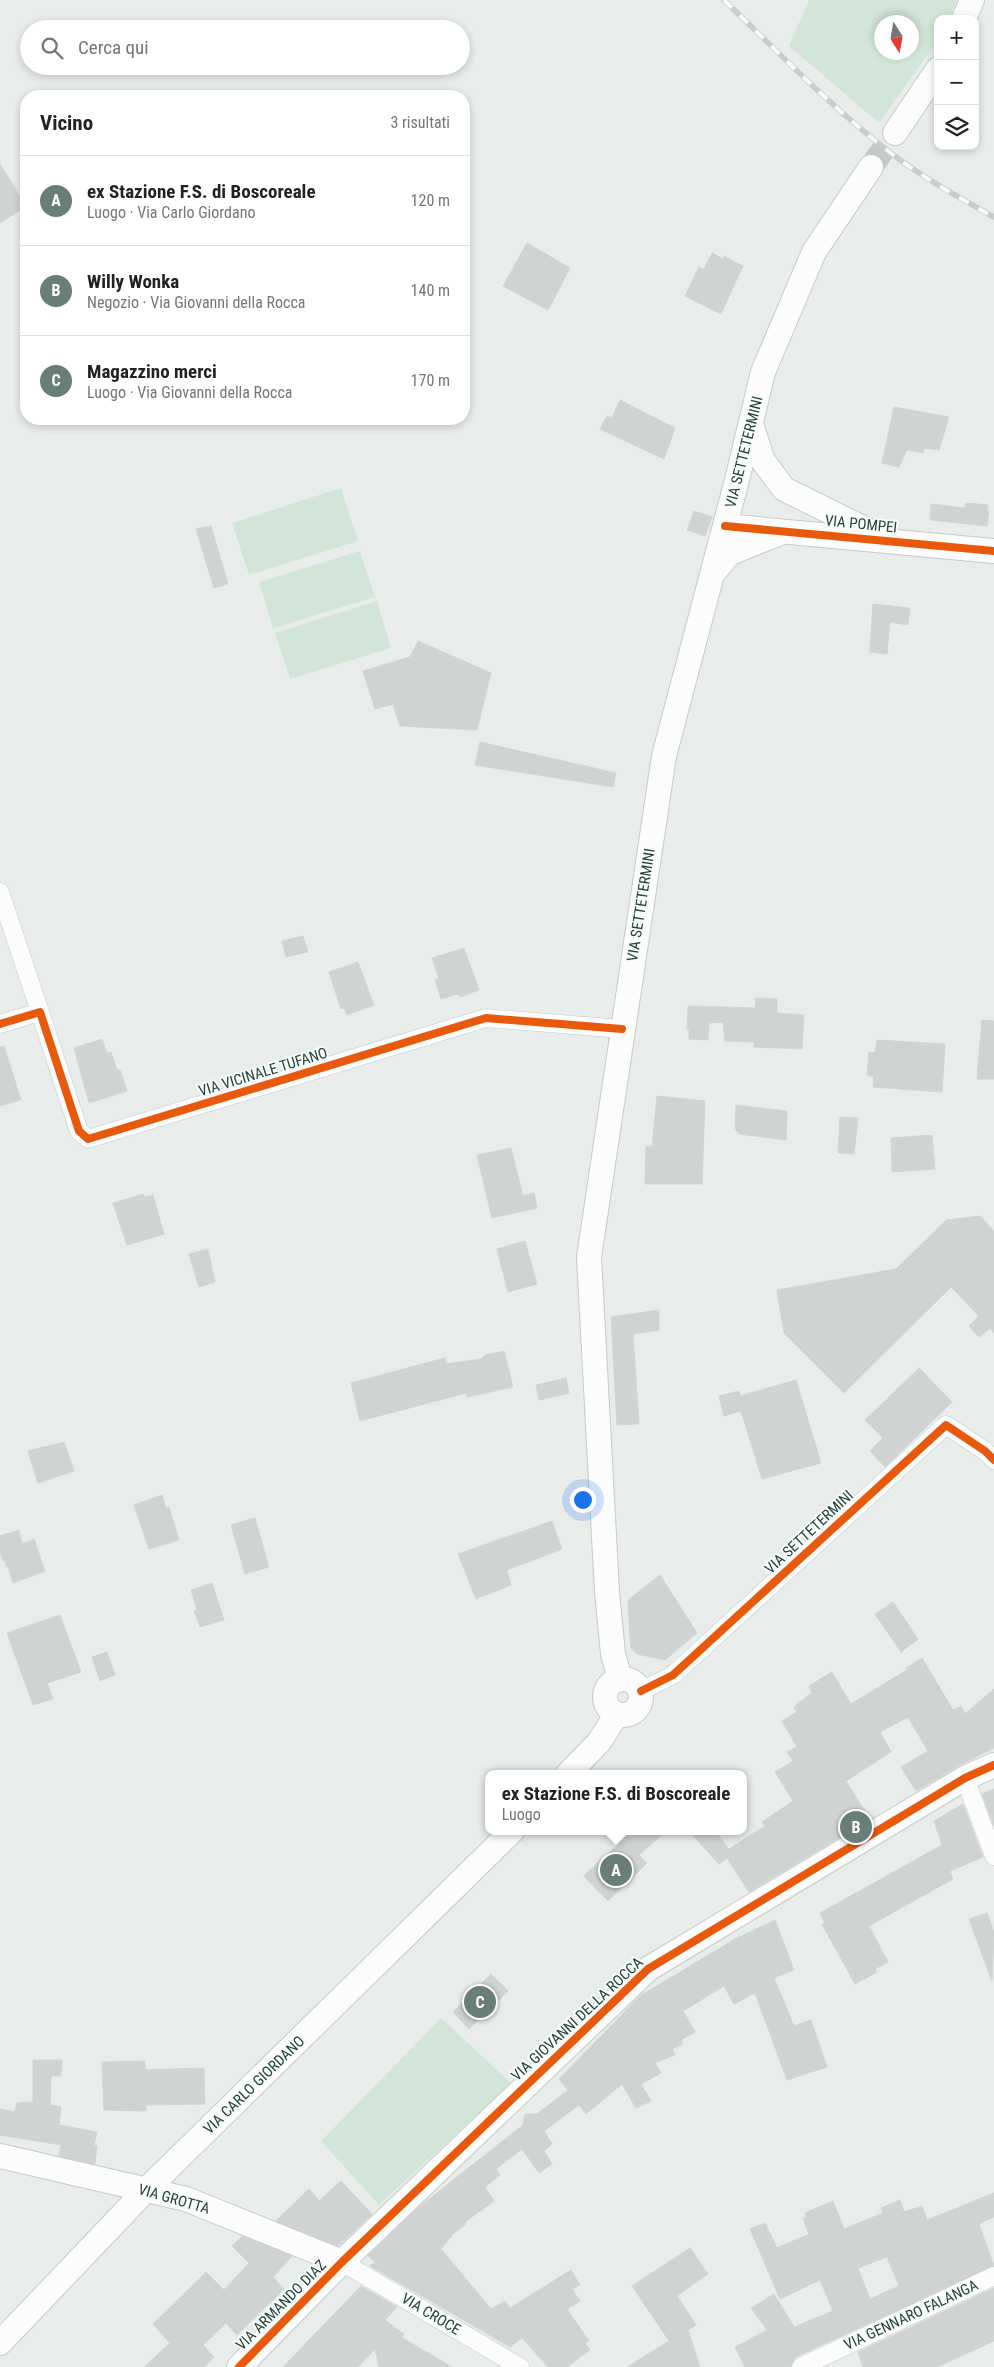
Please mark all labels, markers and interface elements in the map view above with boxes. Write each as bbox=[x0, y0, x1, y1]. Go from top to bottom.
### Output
north arrow bbox=[874, 15, 919, 60]
map controls bbox=[934, 15, 979, 150]
button: + bbox=[934, 15, 979, 60]
search box bbox=[20, 20, 470, 75]
icon: search bbox=[38, 34, 66, 62]
text: Cerca qui bbox=[78, 36, 149, 59]
button: − bbox=[934, 60, 979, 105]
button: layers bbox=[934, 105, 979, 150]
text: Vicino bbox=[40, 111, 93, 135]
text: 3 risultati bbox=[390, 113, 450, 132]
text: ex Stazione F.S. di Boscoreale bbox=[87, 180, 315, 203]
text: A bbox=[51, 191, 61, 210]
text: 120 m bbox=[411, 191, 450, 210]
text: Luogo · Via Carlo Giordano bbox=[87, 203, 255, 222]
text: Willy Wonka bbox=[87, 270, 179, 293]
text: B bbox=[52, 281, 60, 300]
text: 140 m bbox=[411, 281, 450, 300]
text: Negozio · Via Giovanni della Rocca bbox=[87, 293, 306, 312]
text: Magazzino merci bbox=[87, 360, 217, 383]
text: C bbox=[51, 371, 61, 390]
text: 170 m bbox=[411, 371, 450, 390]
text: Luogo · Via Giovanni della Rocca bbox=[87, 383, 293, 402]
street label: VIA SETTETERMINI bbox=[721, 394, 767, 510]
street label: VIA POMPEI bbox=[824, 511, 898, 537]
street label: VIA SETTETERMINI bbox=[623, 847, 659, 963]
street label: VIA VICINALE TUFANO bbox=[196, 1044, 330, 1100]
street label: VIA SETTETERMINI bbox=[761, 1486, 857, 1578]
your location bbox=[570, 1487, 596, 1513]
popup bbox=[485, 1770, 747, 1835]
text: ex Stazione F.S. di Boscoreale bbox=[502, 1782, 730, 1805]
text: Luogo bbox=[502, 1805, 541, 1824]
pin: B bbox=[840, 1808, 872, 1846]
pin: A bbox=[600, 1851, 632, 1889]
street label: VIA GIOVANNI DELLA ROCCA bbox=[507, 1953, 647, 2085]
pin: C bbox=[464, 1983, 496, 2021]
street label: VIA CARLO GIORDANO bbox=[200, 2032, 308, 2138]
street label: VIA GROTTA bbox=[136, 2180, 212, 2218]
street label: VIA ARMANDO DIAZ bbox=[232, 2256, 330, 2354]
street label: VIA GENNARO FALANGA bbox=[841, 2276, 981, 2354]
street label: VIA CROCE bbox=[398, 2289, 464, 2339]

